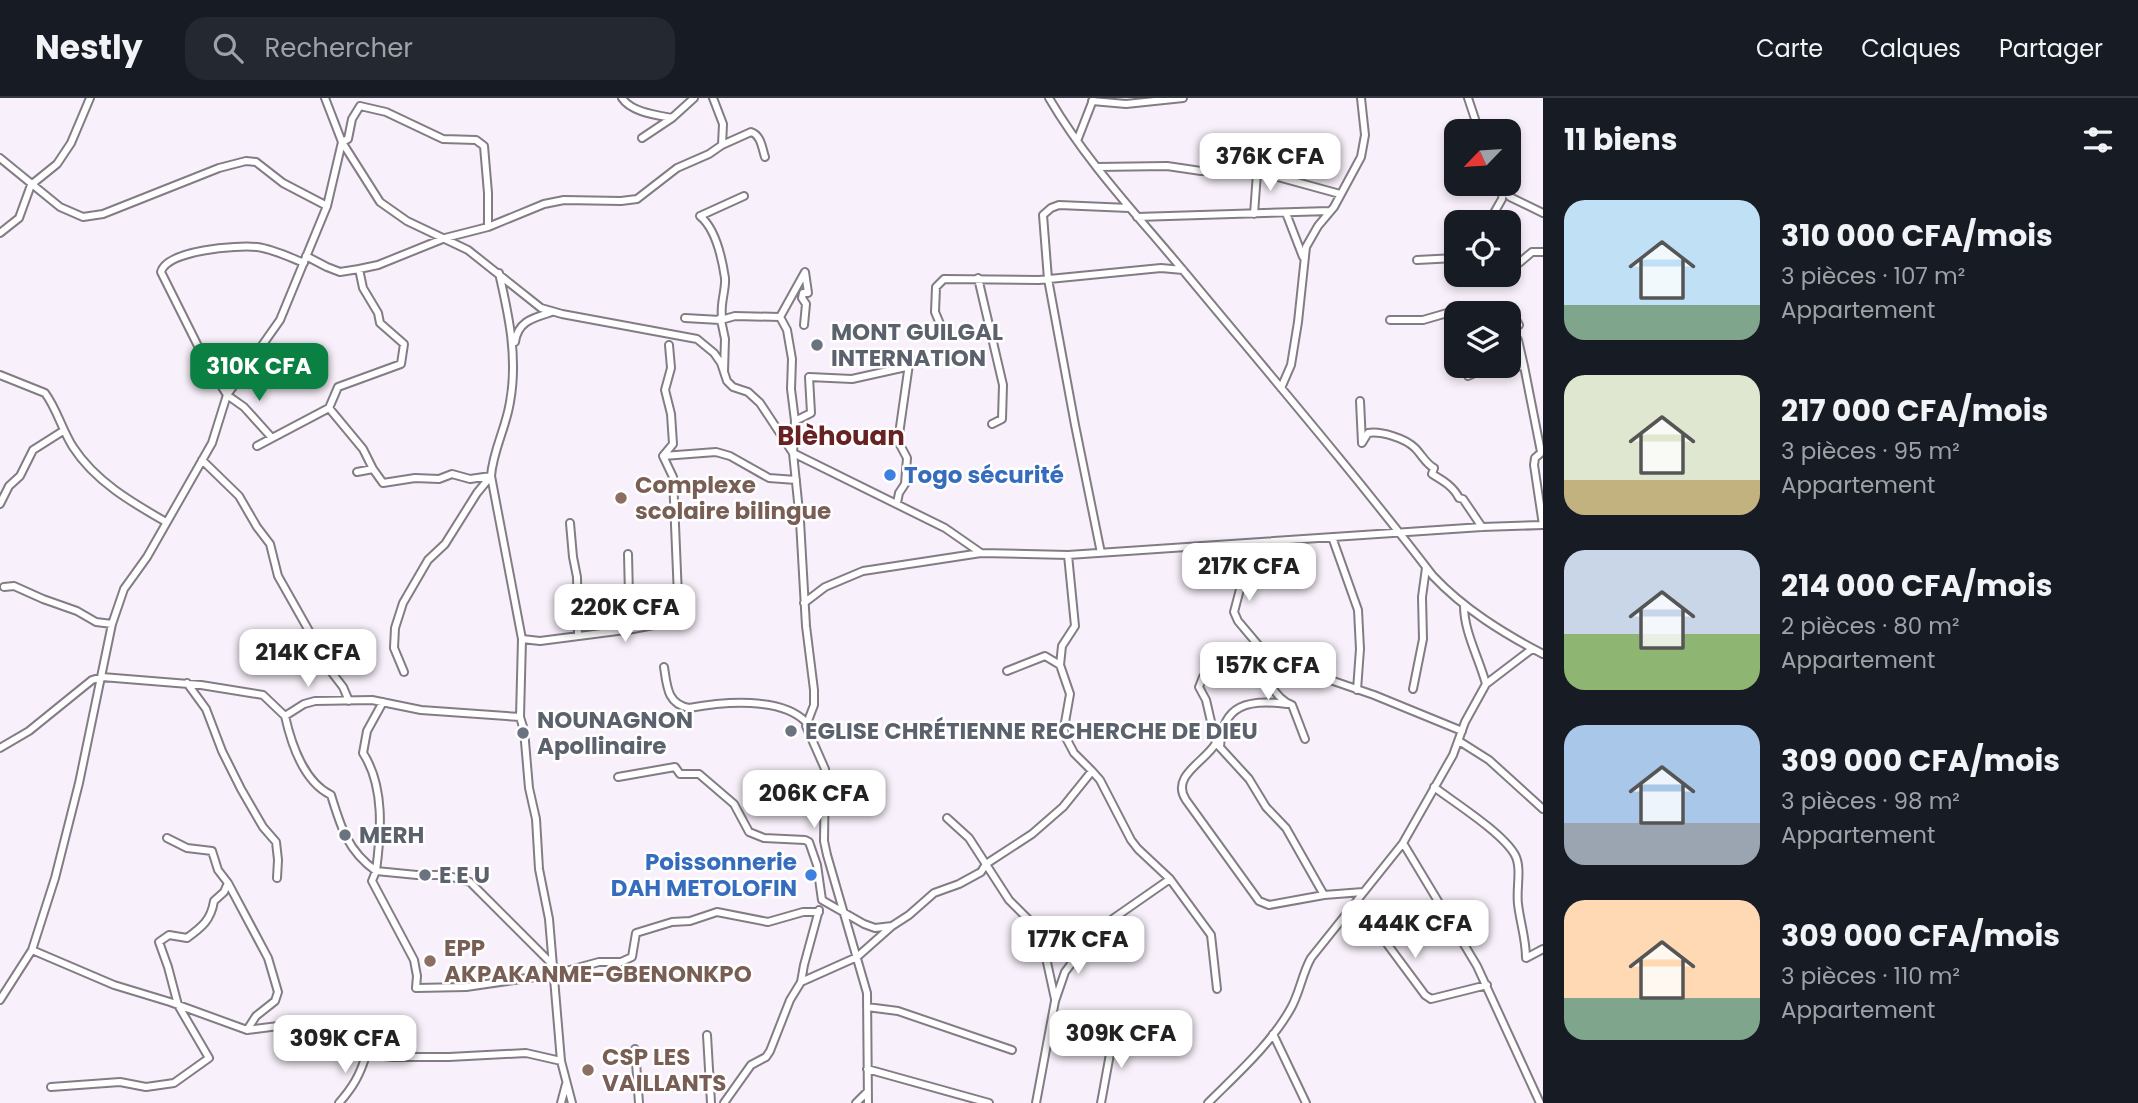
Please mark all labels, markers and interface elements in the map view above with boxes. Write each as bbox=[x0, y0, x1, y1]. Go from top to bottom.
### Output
search box bbox=[185, 17, 675, 80]
text: Nestly bbox=[35, 24, 143, 71]
icon: search bbox=[209, 29, 247, 67]
text: Rechercher bbox=[265, 30, 413, 66]
text: Carte bbox=[1756, 32, 1823, 65]
text: Calques bbox=[1861, 32, 1961, 65]
text: Partager bbox=[1999, 32, 2103, 65]
text: 11 biens bbox=[1564, 118, 1678, 161]
north arrow bbox=[1444, 119, 1521, 196]
map controls bbox=[1444, 119, 1521, 378]
icon: filters bbox=[2079, 121, 2117, 159]
pin: 376K CFA bbox=[1198, 134, 1342, 193]
text: 376K CFA bbox=[1216, 140, 1324, 172]
button: locate bbox=[1444, 210, 1521, 287]
text: 310 000 CFA/mois bbox=[1781, 214, 2053, 257]
icon: home bbox=[1620, 228, 1704, 312]
text: 3 pièces · 107 m² bbox=[1781, 260, 1965, 292]
text: Appartement bbox=[1781, 294, 1935, 326]
button: layers bbox=[1444, 301, 1521, 378]
place label: MONT GUILGAL INTERNATION bbox=[831, 316, 1003, 374]
marker: MONT GUILGAL INTERNATION bbox=[809, 337, 825, 353]
pin: 310K CFA bbox=[187, 344, 331, 403]
text: 310K CFA bbox=[206, 350, 312, 382]
text: 217 000 CFA/mois bbox=[1781, 389, 2048, 432]
icon: home bbox=[1620, 403, 1704, 487]
district label: Blèhouan bbox=[777, 418, 905, 454]
text: 3 pièces · 95 m² bbox=[1781, 435, 1960, 467]
place label: Togo sécurité bbox=[904, 459, 1064, 491]
marker: Togo sécurité bbox=[882, 467, 898, 483]
place label: Complexe scolaire bilingue bbox=[635, 469, 831, 527]
text: Appartement bbox=[1781, 469, 1935, 501]
marker: Complexe scolaire bilingue bbox=[613, 490, 629, 506]
pin: 217K CFA bbox=[1177, 544, 1321, 603]
text: 217K CFA bbox=[1198, 550, 1300, 582]
text: 214 000 CFA/mois bbox=[1781, 564, 2053, 607]
icon: home bbox=[1620, 578, 1704, 662]
pin: 220K CFA bbox=[553, 584, 697, 644]
text: 220K CFA bbox=[570, 591, 680, 623]
text: 2 pièces · 80 m² bbox=[1781, 610, 1960, 642]
pin: 214K CFA bbox=[236, 630, 380, 689]
text: 214K CFA bbox=[255, 636, 361, 668]
pin: 157K CFA bbox=[1196, 642, 1340, 702]
text: Appartement bbox=[1781, 644, 1935, 676]
text: 157K CFA bbox=[1216, 649, 1320, 681]
place label: NOUNAGNON Apollinaire bbox=[537, 704, 693, 762]
place label: EGLISE CHRÉTIENNE RECHERCHE DE DIEU bbox=[805, 715, 1258, 747]
marker: EGLISE CHRÉTIENNE RECHERCHE DE DIEU bbox=[783, 723, 799, 739]
marker: NOUNAGNON Apollinaire bbox=[515, 725, 531, 741]
text: 309 000 CFA/mois bbox=[1781, 739, 2060, 782]
icon: home bbox=[1620, 753, 1704, 837]
pin: 206K CFA bbox=[742, 770, 886, 830]
text: 206K CFA bbox=[759, 777, 869, 809]
text: 3 pièces · 98 m² bbox=[1781, 785, 1960, 817]
place label: MERH bbox=[359, 819, 424, 851]
text: Appartement bbox=[1781, 819, 1935, 851]
marker: MERH bbox=[337, 827, 353, 843]
place label: Poissonnerie DAH METOLOFIN bbox=[611, 846, 797, 904]
place label: E E U bbox=[439, 859, 490, 891]
marker: E E U bbox=[417, 867, 433, 883]
marker: Poissonnerie DAH METOLOFIN bbox=[803, 867, 819, 883]
pin: 444K CFA bbox=[1343, 900, 1487, 960]
text: 444K CFA bbox=[1358, 907, 1472, 939]
text: 309 000 CFA/mois bbox=[1781, 914, 2060, 957]
pin: 177K CFA bbox=[1006, 916, 1150, 976]
text: 177K CFA bbox=[1027, 923, 1129, 955]
icon: home bbox=[1620, 928, 1704, 1012]
place label: EPP AKPAKANME-GBENONKPO bbox=[444, 932, 752, 990]
marker: EPP AKPAKANME-GBENONKPO bbox=[422, 953, 438, 969]
text: 3 pièces · 110 m² bbox=[1781, 960, 1960, 992]
text: Appartement bbox=[1781, 994, 1935, 1026]
pin: 309K CFA bbox=[1049, 1010, 1193, 1070]
pin: 309K CFA bbox=[273, 1016, 417, 1075]
text: 309K CFA bbox=[1065, 1017, 1177, 1049]
text: 309K CFA bbox=[289, 1022, 401, 1054]
place label: CSP LES VAILLANTS bbox=[602, 1041, 726, 1099]
marker: CSP LES VAILLANTS bbox=[580, 1062, 596, 1078]

